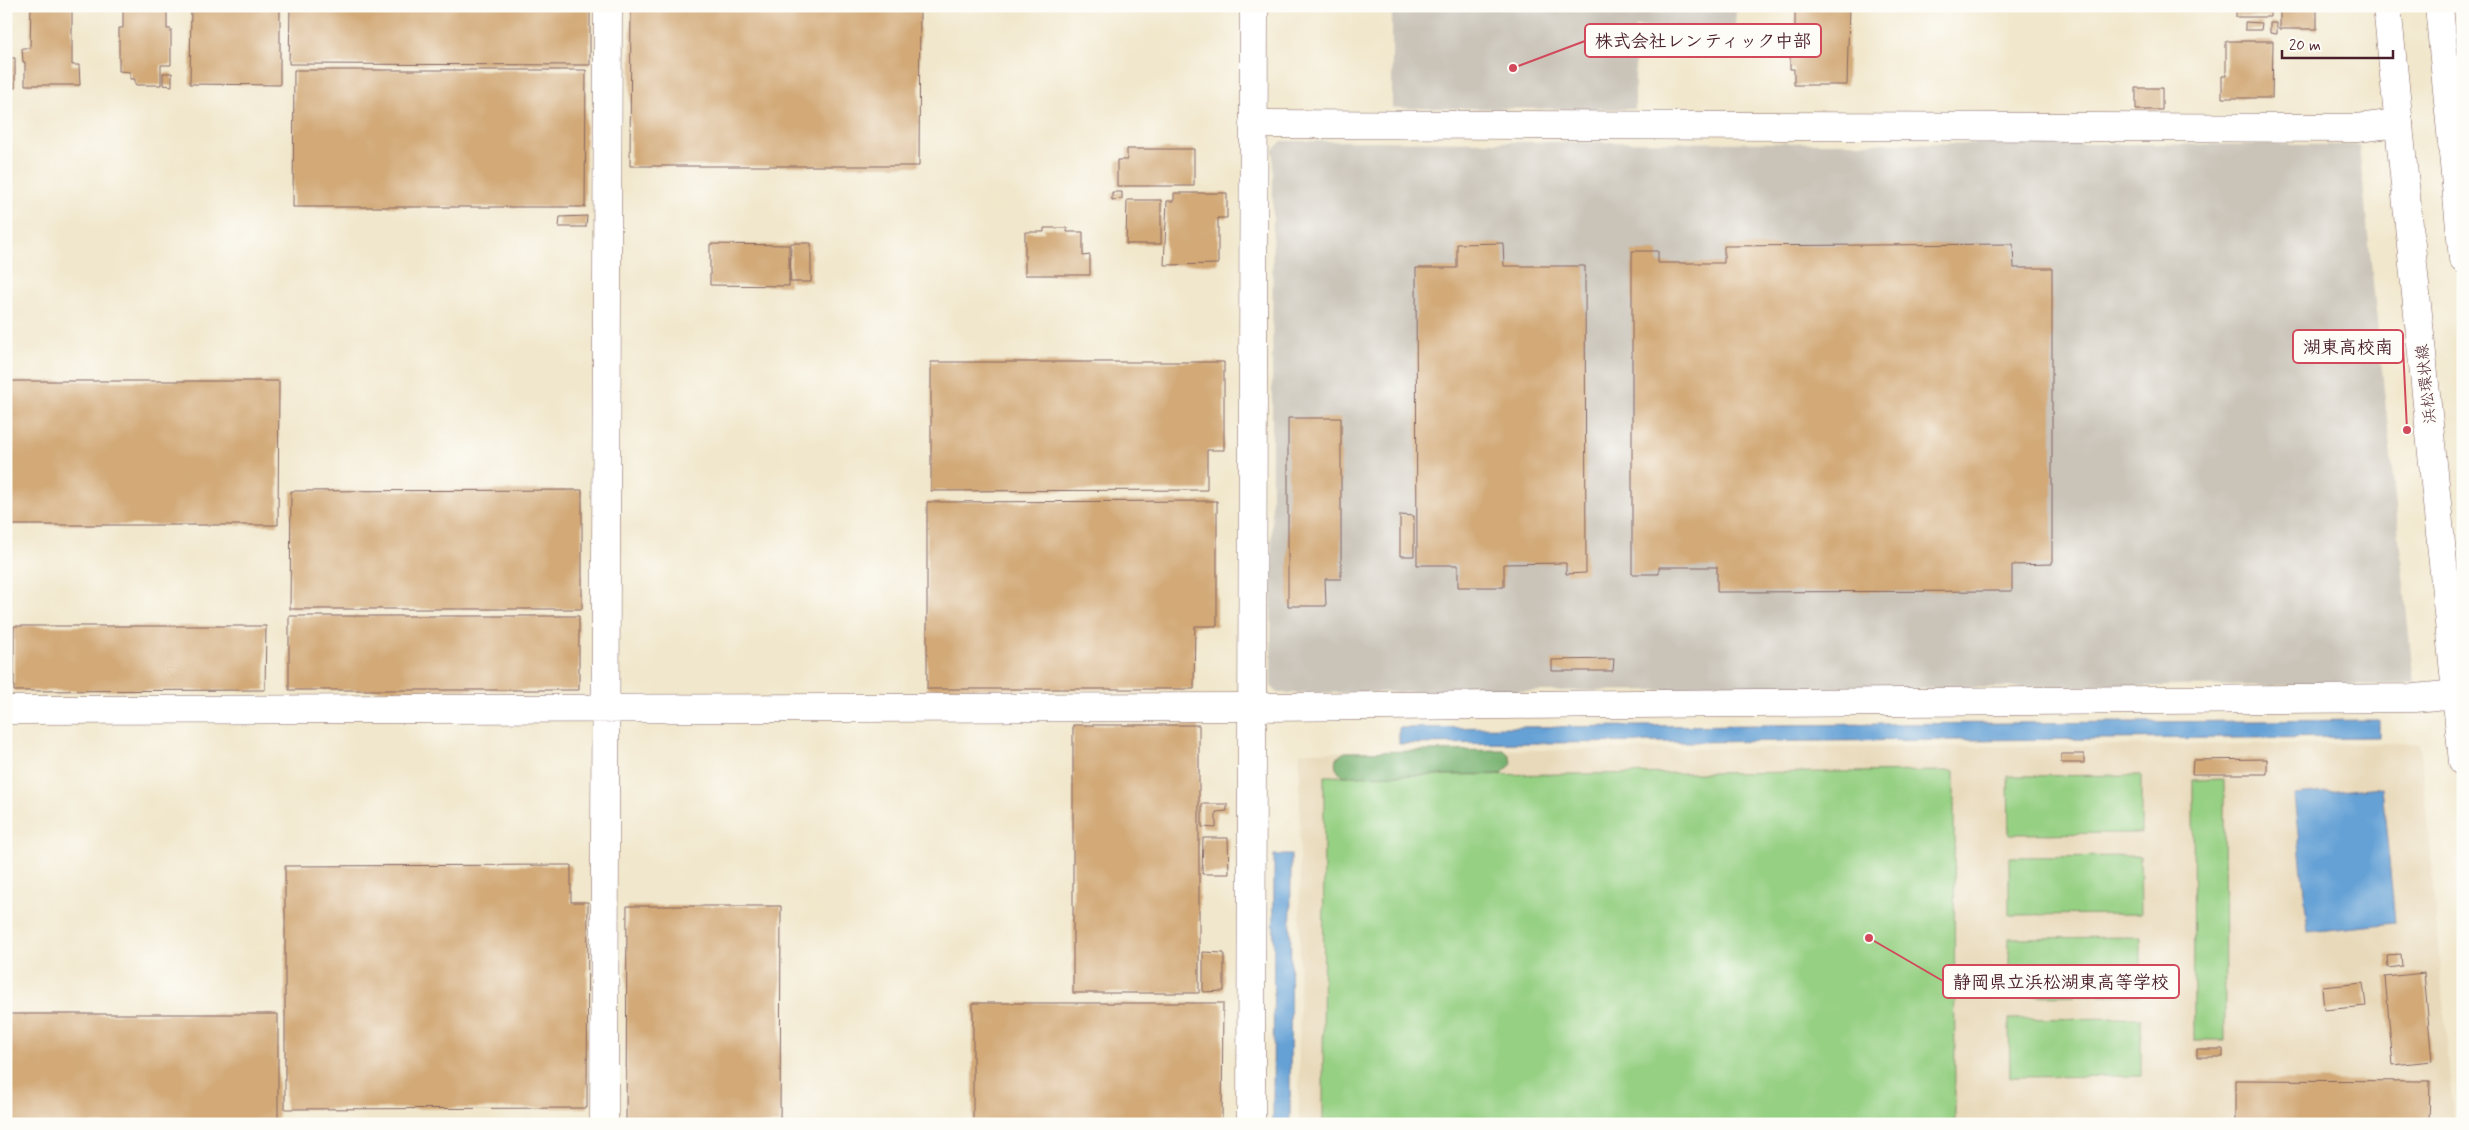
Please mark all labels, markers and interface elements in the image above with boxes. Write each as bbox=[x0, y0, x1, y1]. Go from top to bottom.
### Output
callout: 株式会社レンティック中部 bbox=[1585, 24, 1821, 57]
scale bar bbox=[2282, 28, 2393, 60]
text: 株式会社レンティック中部 bbox=[1595, 30, 1811, 54]
text: 20 m bbox=[2289, 36, 2321, 56]
callout: 湖東高校南 bbox=[2293, 330, 2403, 363]
text: 湖東高校南 bbox=[2303, 336, 2393, 360]
street label: 浜松環状線 bbox=[2412, 343, 2441, 425]
callout: 静岡県立浜松湖東高等学校 bbox=[1943, 965, 2179, 998]
text: 静岡県立浜松湖東高等学校 bbox=[1953, 971, 2169, 995]

